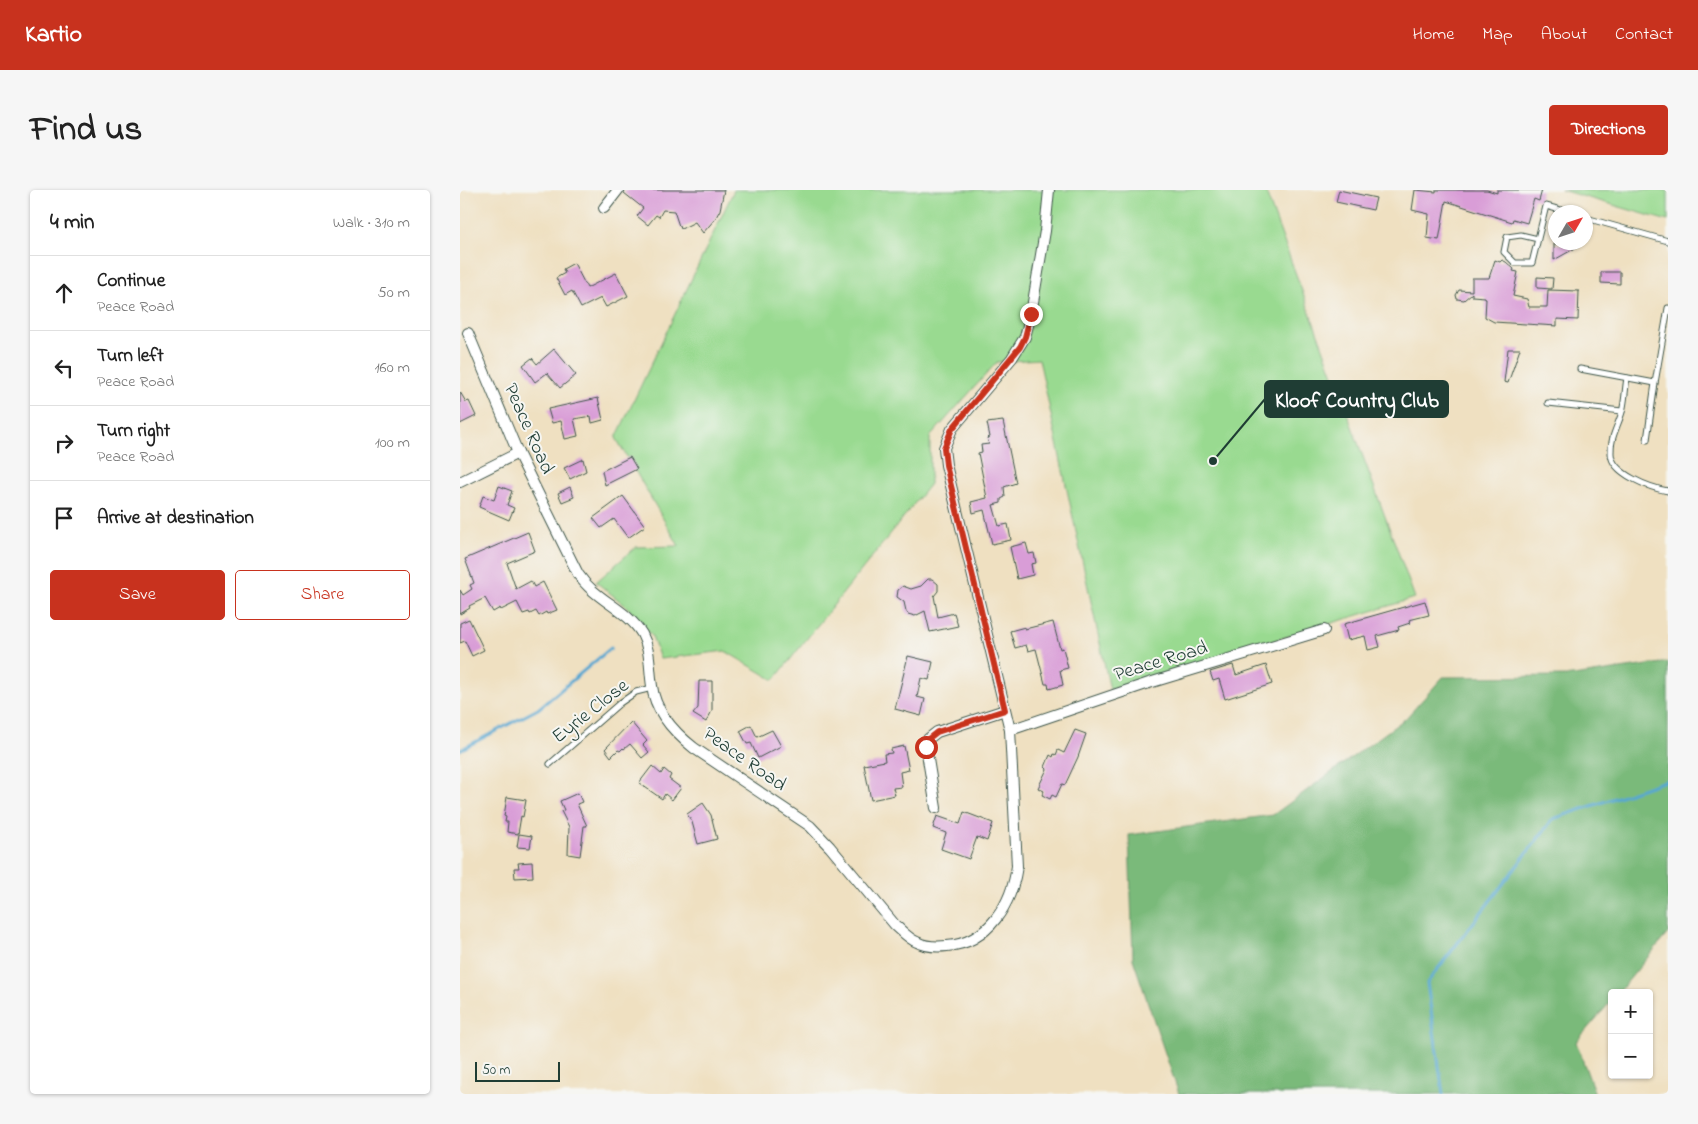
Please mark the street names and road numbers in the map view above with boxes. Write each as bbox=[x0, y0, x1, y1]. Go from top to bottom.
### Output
street label: Peace Road bbox=[495, 379, 561, 479]
street label: Peace Road bbox=[1111, 634, 1211, 690]
street label: Eyrie Close bbox=[546, 673, 636, 751]
street label: Peace Road bbox=[696, 720, 792, 800]

